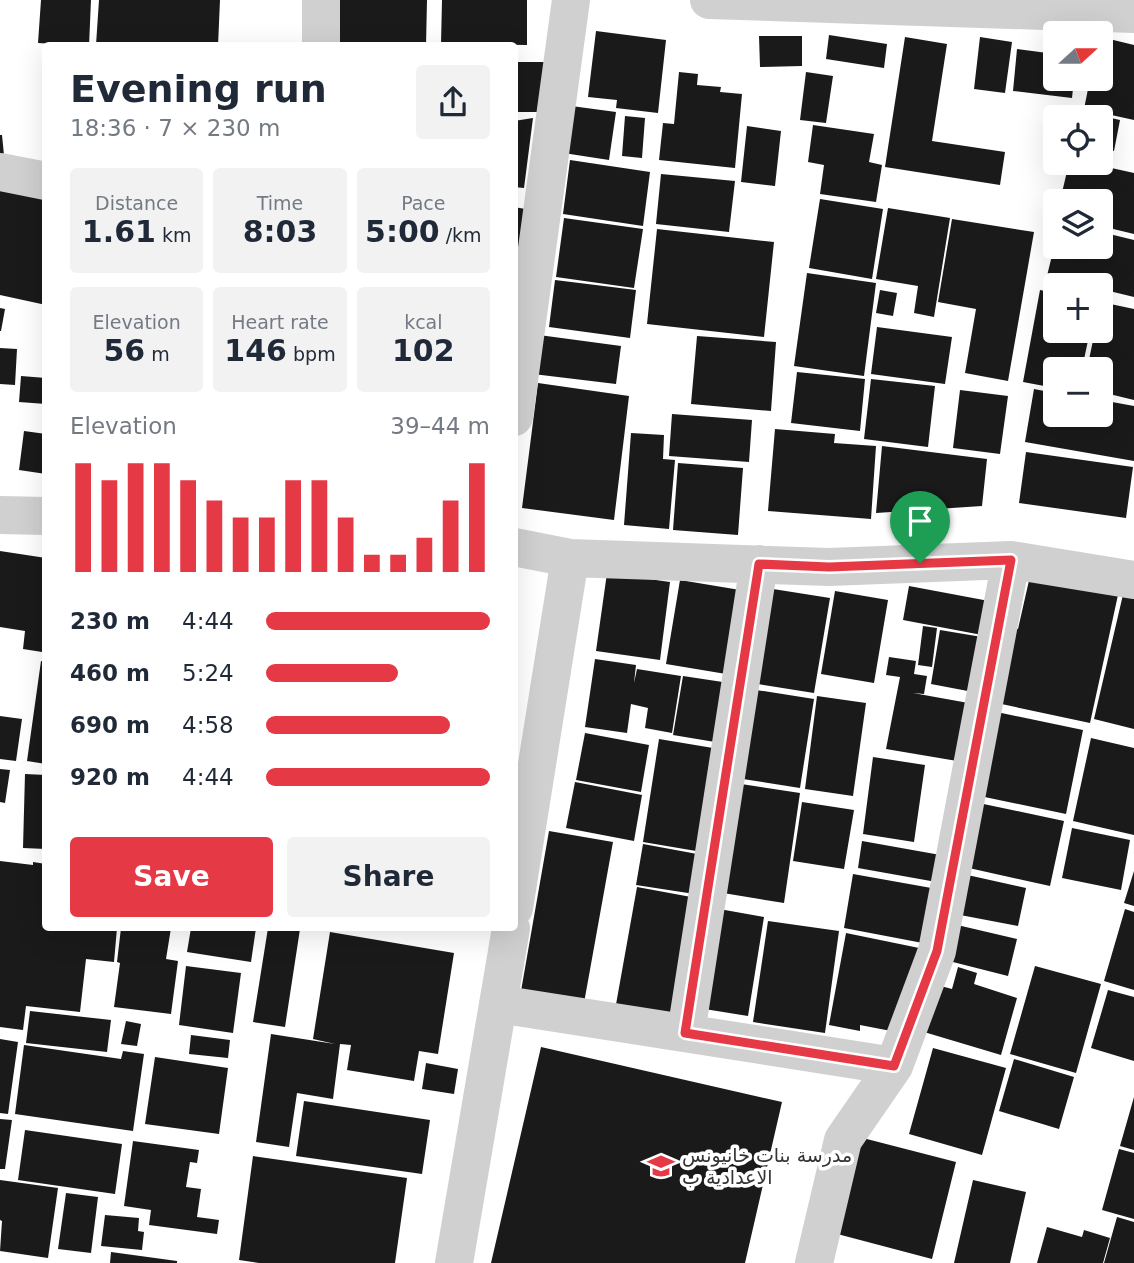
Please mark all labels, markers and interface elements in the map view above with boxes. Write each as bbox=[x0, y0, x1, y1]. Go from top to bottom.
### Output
north arrow bbox=[1043, 21, 1113, 91]
map controls bbox=[1043, 21, 1113, 427]
button: share bbox=[416, 65, 490, 139]
text: Evening run bbox=[70, 67, 327, 111]
button: locate bbox=[1043, 105, 1113, 175]
text: 18:36 · 7 × 230 m bbox=[70, 115, 280, 141]
button: layers bbox=[1043, 189, 1113, 259]
text: Distance bbox=[95, 192, 178, 214]
text: Time bbox=[257, 192, 303, 214]
text: Pace bbox=[401, 192, 446, 214]
text: 1.61 bbox=[82, 214, 156, 249]
text: 8:03 bbox=[243, 214, 317, 249]
text: 5:00 bbox=[365, 214, 440, 249]
text: km bbox=[156, 224, 191, 246]
text: /km bbox=[440, 224, 482, 246]
button: + bbox=[1043, 273, 1113, 343]
text: Elevation bbox=[93, 311, 181, 333]
text: Heart rate bbox=[231, 311, 329, 333]
text: kcal bbox=[404, 311, 443, 333]
text: 56 bbox=[104, 333, 145, 368]
text: 146 bbox=[224, 333, 287, 368]
text: 102 bbox=[392, 333, 455, 368]
text: m bbox=[145, 343, 170, 365]
text: bpm bbox=[287, 343, 336, 365]
button: − bbox=[1043, 357, 1113, 427]
text: Elevation bbox=[70, 413, 177, 439]
text: 39–44 m bbox=[390, 413, 490, 439]
pin bbox=[890, 491, 950, 563]
icon: arrive bbox=[901, 502, 939, 540]
text: 230 m bbox=[70, 608, 150, 634]
text: 4:44 bbox=[182, 608, 234, 634]
text: 460 m bbox=[70, 660, 150, 686]
text: 5:24 bbox=[182, 660, 234, 686]
text: 690 m bbox=[70, 712, 150, 738]
text: 4:58 bbox=[182, 712, 234, 738]
text: 920 m bbox=[70, 764, 150, 790]
text: 4:44 bbox=[182, 764, 234, 790]
button: Save bbox=[70, 837, 273, 917]
button: Share bbox=[287, 837, 490, 917]
place label: مدرسة بنات خانيونس الاعدادية ب bbox=[682, 1144, 852, 1188]
school or university icon: مدرسة بنات خانيونس الاعدادية ب bbox=[646, 1151, 676, 1181]

